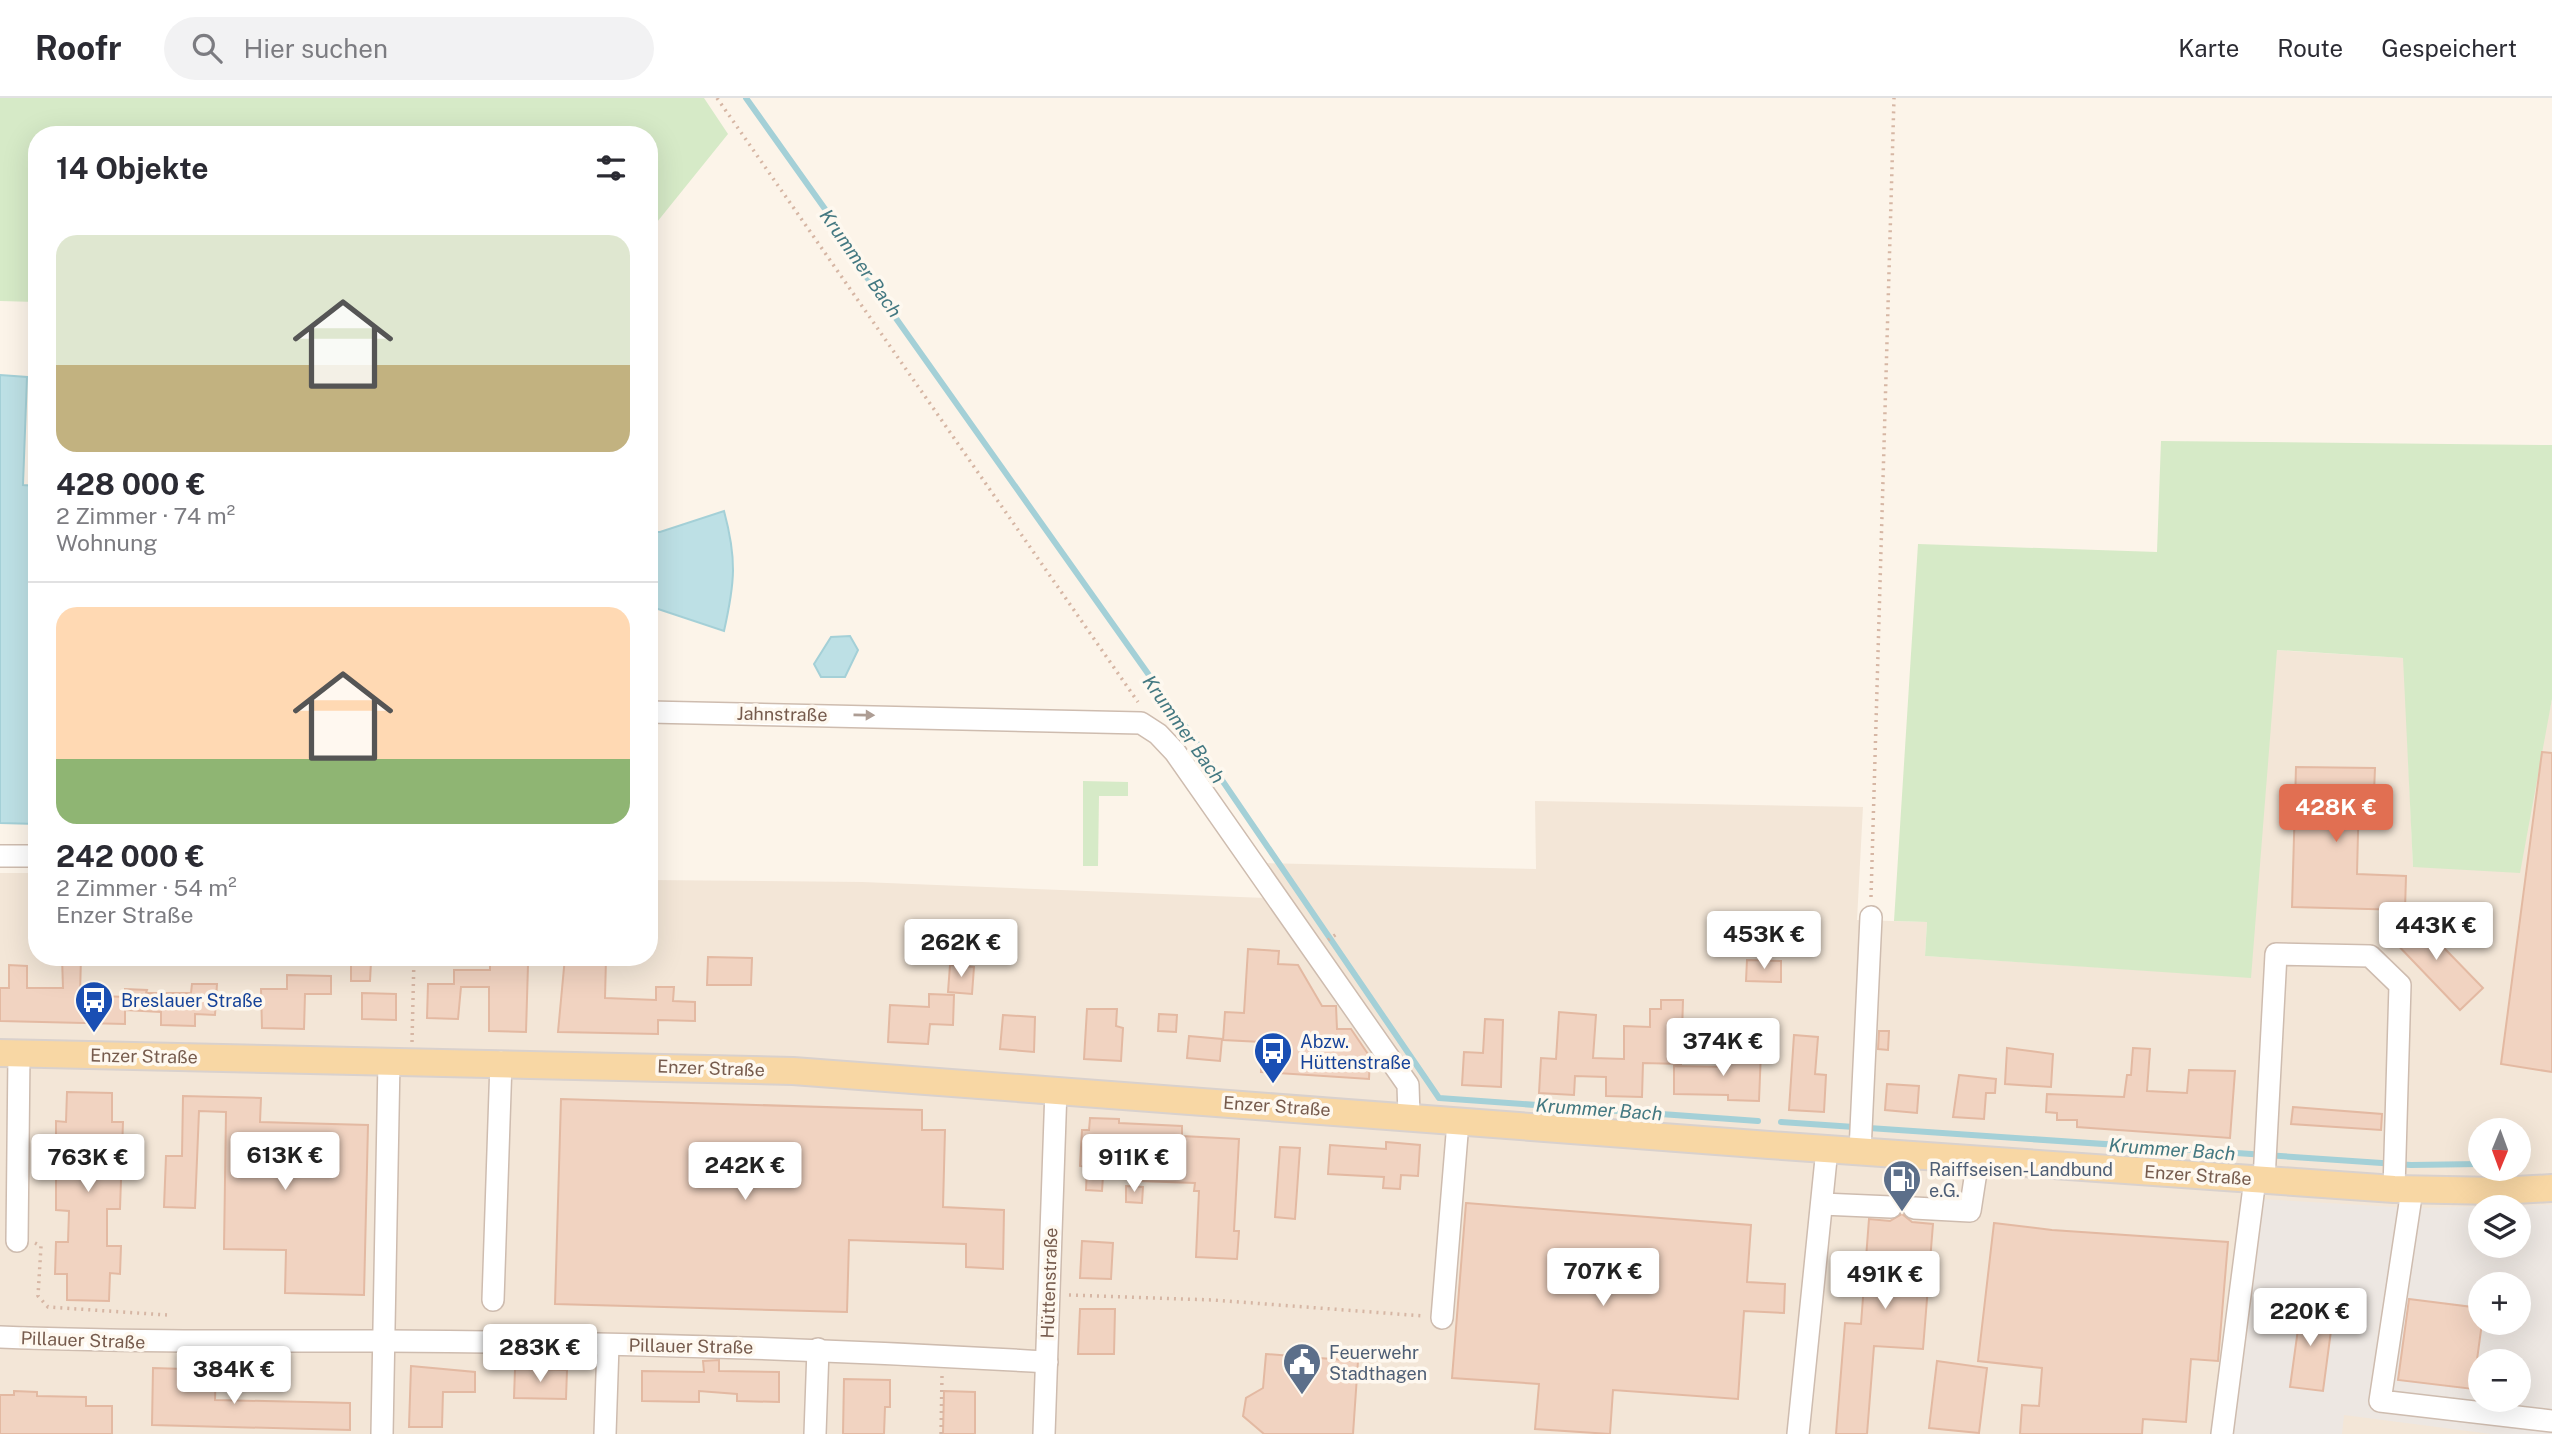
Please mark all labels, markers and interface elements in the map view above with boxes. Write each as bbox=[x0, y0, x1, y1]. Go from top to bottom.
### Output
search box bbox=[164, 17, 654, 80]
text: Roofr bbox=[35, 29, 122, 67]
icon: search bbox=[188, 29, 226, 67]
text: Hier suchen bbox=[244, 33, 388, 64]
text: Karte bbox=[2178, 34, 2239, 62]
text: Route bbox=[2277, 34, 2343, 62]
text: Gespeichert bbox=[2381, 34, 2517, 62]
icon: filters bbox=[592, 149, 630, 187]
text: 14 Objekte bbox=[56, 150, 209, 186]
water label: Krummer Bach bbox=[816, 205, 906, 321]
icon: home bbox=[280, 281, 406, 407]
text: 428 000 € bbox=[56, 466, 206, 502]
text: 2 Zimmer · 74 m² bbox=[56, 502, 235, 529]
text: Wohnung bbox=[56, 529, 158, 556]
icon: home bbox=[280, 653, 406, 779]
water label: Krummer Bach bbox=[1139, 671, 1229, 787]
street label: Jahnstraße bbox=[736, 703, 828, 725]
one-way arrow bbox=[854, 709, 876, 721]
pin: 428K € bbox=[2279, 784, 2393, 844]
text: 428K € bbox=[2295, 793, 2377, 820]
text: 242 000 € bbox=[56, 838, 205, 874]
text: 2 Zimmer · 54 m² bbox=[56, 874, 237, 901]
text: Enzer Straße bbox=[56, 901, 194, 928]
pin: 443K € bbox=[2379, 902, 2493, 962]
text: 443K € bbox=[2395, 911, 2477, 938]
pin: 453K € bbox=[1707, 912, 1821, 971]
pin: 262K € bbox=[904, 920, 1018, 979]
text: 453K € bbox=[1723, 920, 1805, 947]
text: 262K € bbox=[920, 928, 1002, 955]
bus stop icon: Breslauer Straße bbox=[73, 979, 115, 1034]
place label: Breslauer Straße bbox=[121, 990, 263, 1011]
pin: 374K € bbox=[1666, 1018, 1780, 1078]
text: 374K € bbox=[1683, 1027, 1763, 1054]
bus stop icon: Abzw. Hüttenstraße bbox=[1252, 1030, 1294, 1085]
place label: Abzw. Hüttenstraße bbox=[1300, 1031, 1411, 1073]
street label: Enzer Straße bbox=[90, 1045, 198, 1067]
street label: Enzer Straße bbox=[657, 1056, 765, 1080]
street label: Enzer Straße bbox=[1223, 1092, 1331, 1120]
water label: Krummer Bach bbox=[1535, 1094, 1663, 1124]
north arrow bbox=[2468, 1118, 2530, 1181]
map controls bbox=[2468, 1118, 2531, 1412]
pin: 613K € bbox=[228, 1132, 342, 1192]
pin: 763K € bbox=[31, 1134, 145, 1194]
pin: 911K € bbox=[1077, 1134, 1191, 1194]
water label: Krummer Bach bbox=[2108, 1134, 2236, 1164]
text: 613K € bbox=[247, 1141, 324, 1168]
pin: 242K € bbox=[688, 1142, 802, 1202]
text: 763K € bbox=[47, 1143, 129, 1170]
text: 911K € bbox=[1098, 1143, 1170, 1170]
text: 242K € bbox=[705, 1151, 785, 1178]
fuel station icon: Raiffseisen-Landbund e.G. bbox=[1881, 1158, 1923, 1213]
place label: Raiffseisen-Landbund e.G. bbox=[1929, 1159, 2113, 1201]
street label: Enzer Straße bbox=[2144, 1161, 2252, 1189]
button: layers bbox=[2468, 1195, 2531, 1258]
street label: Hüttenstraße bbox=[1037, 1227, 1061, 1339]
pin: 707K € bbox=[1546, 1248, 1660, 1308]
pin: 491K € bbox=[1828, 1252, 1942, 1311]
text: 707K € bbox=[1563, 1257, 1643, 1284]
text: 491K € bbox=[1847, 1260, 1923, 1287]
button: + bbox=[2468, 1272, 2531, 1335]
pin: 220K € bbox=[2253, 1288, 2367, 1348]
text: 220K € bbox=[2270, 1297, 2350, 1324]
pin: 283K € bbox=[483, 1324, 597, 1384]
street label: Pillauer Straße bbox=[20, 1327, 146, 1353]
text: 283K € bbox=[499, 1333, 581, 1360]
street label: Pillauer Straße bbox=[628, 1334, 754, 1358]
public building icon: Feuerwehr Stadthagen bbox=[1281, 1341, 1323, 1396]
place label: Feuerwehr Stadthagen bbox=[1329, 1342, 1427, 1384]
pin: 384K € bbox=[177, 1346, 291, 1406]
button: − bbox=[2468, 1349, 2531, 1412]
text: 384K € bbox=[193, 1355, 275, 1382]

